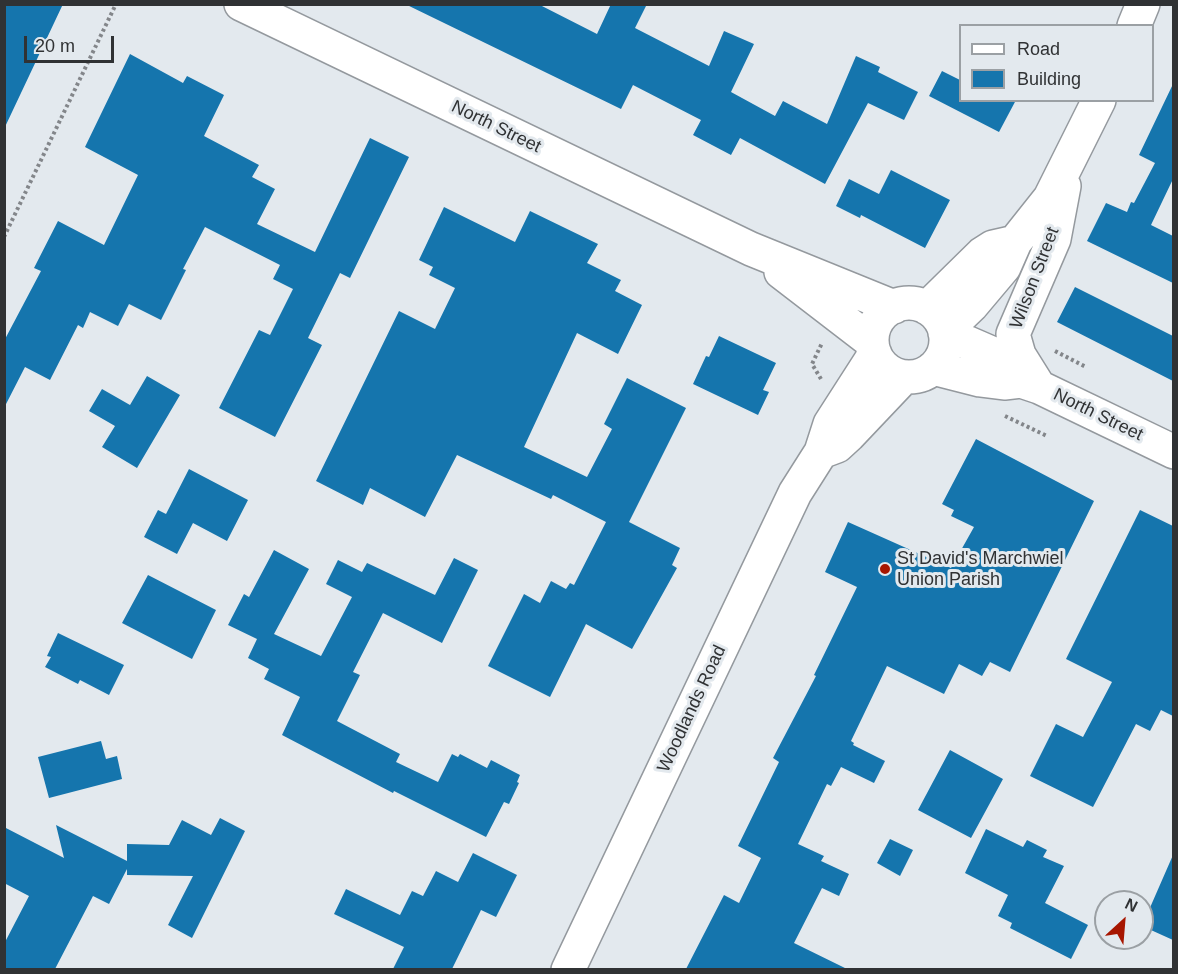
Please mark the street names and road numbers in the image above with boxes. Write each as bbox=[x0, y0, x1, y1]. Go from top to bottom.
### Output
street label: North Street bbox=[448, 96, 544, 158]
street label: Wilson Street bbox=[1006, 224, 1064, 332]
street label: North Street bbox=[1050, 384, 1146, 446]
street label: Woodlands Road bbox=[653, 642, 731, 776]

